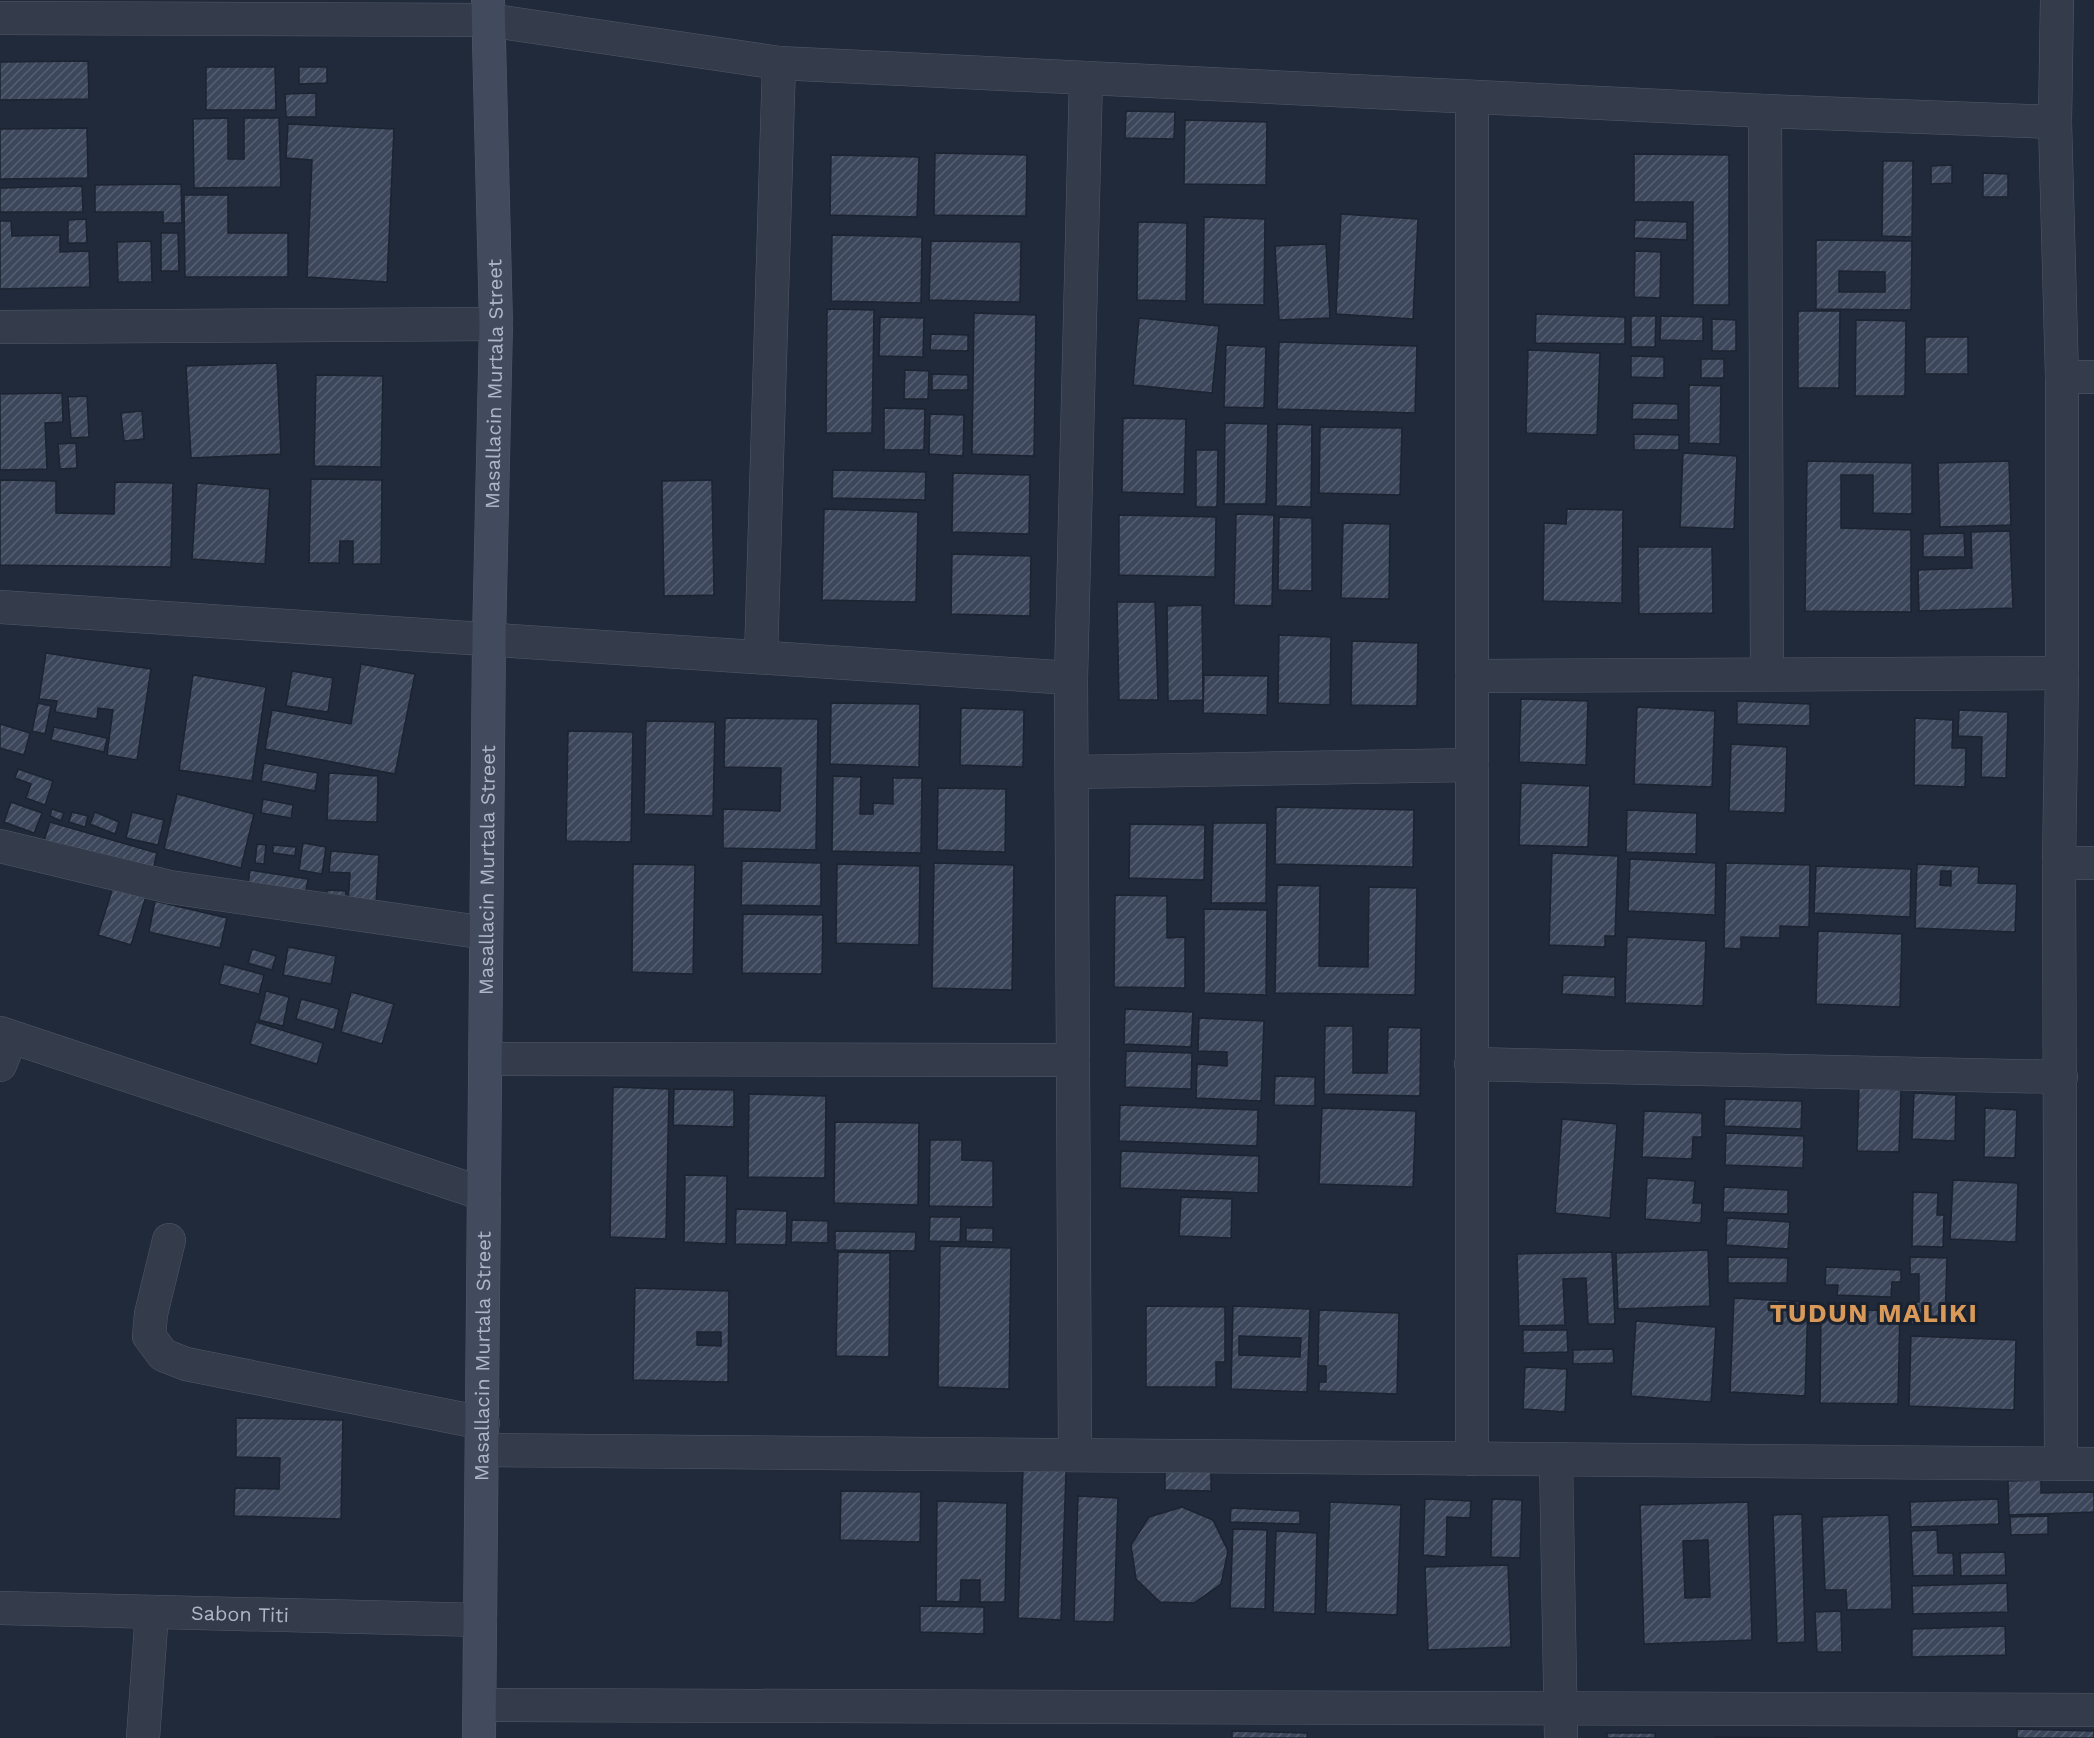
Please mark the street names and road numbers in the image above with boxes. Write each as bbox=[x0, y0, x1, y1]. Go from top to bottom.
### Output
street label: Masallacin Murtala Street bbox=[480, 258, 508, 509]
street label: Masallacin Murtala Street bbox=[474, 744, 500, 995]
street label: Masallacin Murtala Street bbox=[469, 1230, 496, 1481]
street label: Sabon Titi bbox=[191, 1601, 289, 1627]

